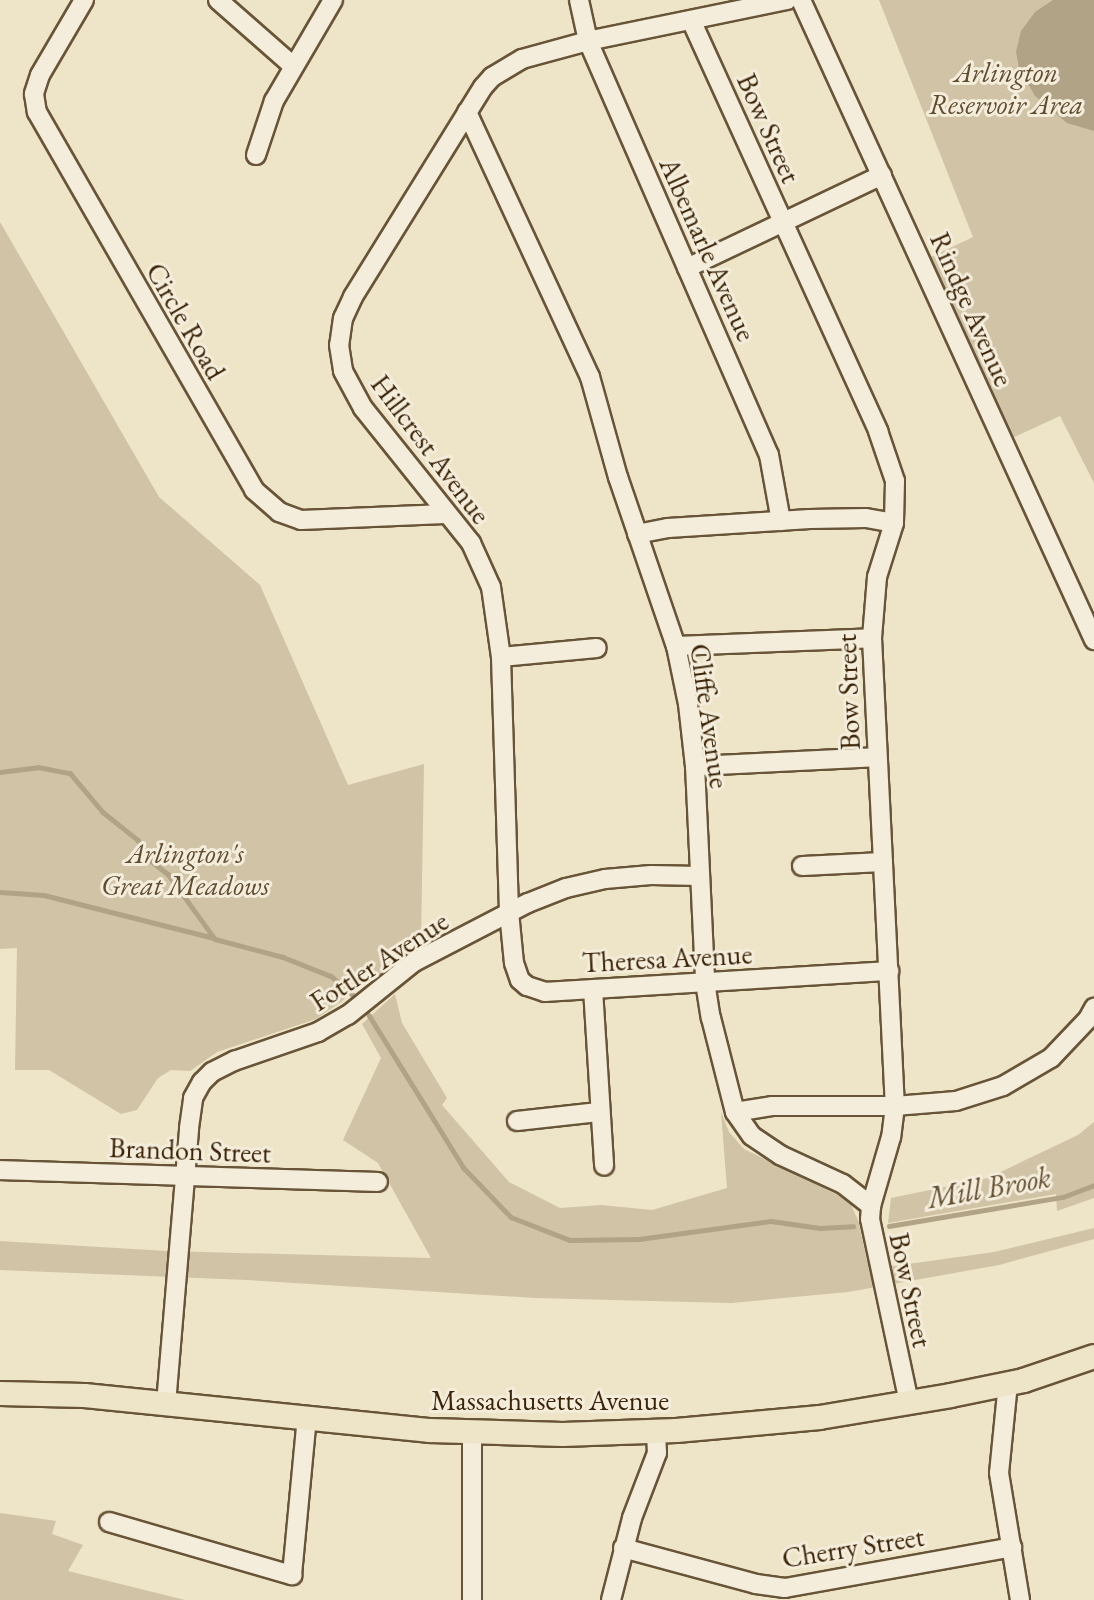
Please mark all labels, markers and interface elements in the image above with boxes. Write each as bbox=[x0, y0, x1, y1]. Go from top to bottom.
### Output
park label: Arlington Reservoir Area bbox=[929, 55, 1083, 121]
street label: Bow Street bbox=[730, 68, 808, 188]
street label: Albemarle Avenue bbox=[653, 152, 763, 346]
street label: Rindge Avenue bbox=[923, 227, 1021, 391]
street label: Circle Road bbox=[139, 257, 233, 385]
street label: Hillcrest Avenue bbox=[364, 368, 498, 530]
street label: Bow Street bbox=[829, 633, 867, 751]
street label: Cliffe Avenue bbox=[683, 642, 737, 790]
park label: Arlington's Great Meadows bbox=[101, 836, 269, 902]
street label: Fottler Avenue bbox=[304, 904, 454, 1018]
street label: Theresa Avenue bbox=[581, 937, 753, 979]
street label: Brandon Street bbox=[109, 1130, 271, 1170]
water label: Mill Brook bbox=[924, 1159, 1054, 1217]
street label: Bow Street bbox=[882, 1230, 940, 1350]
street label: Massachusetts Avenue bbox=[431, 1383, 669, 1417]
street label: Cherry Street bbox=[780, 1519, 926, 1575]

